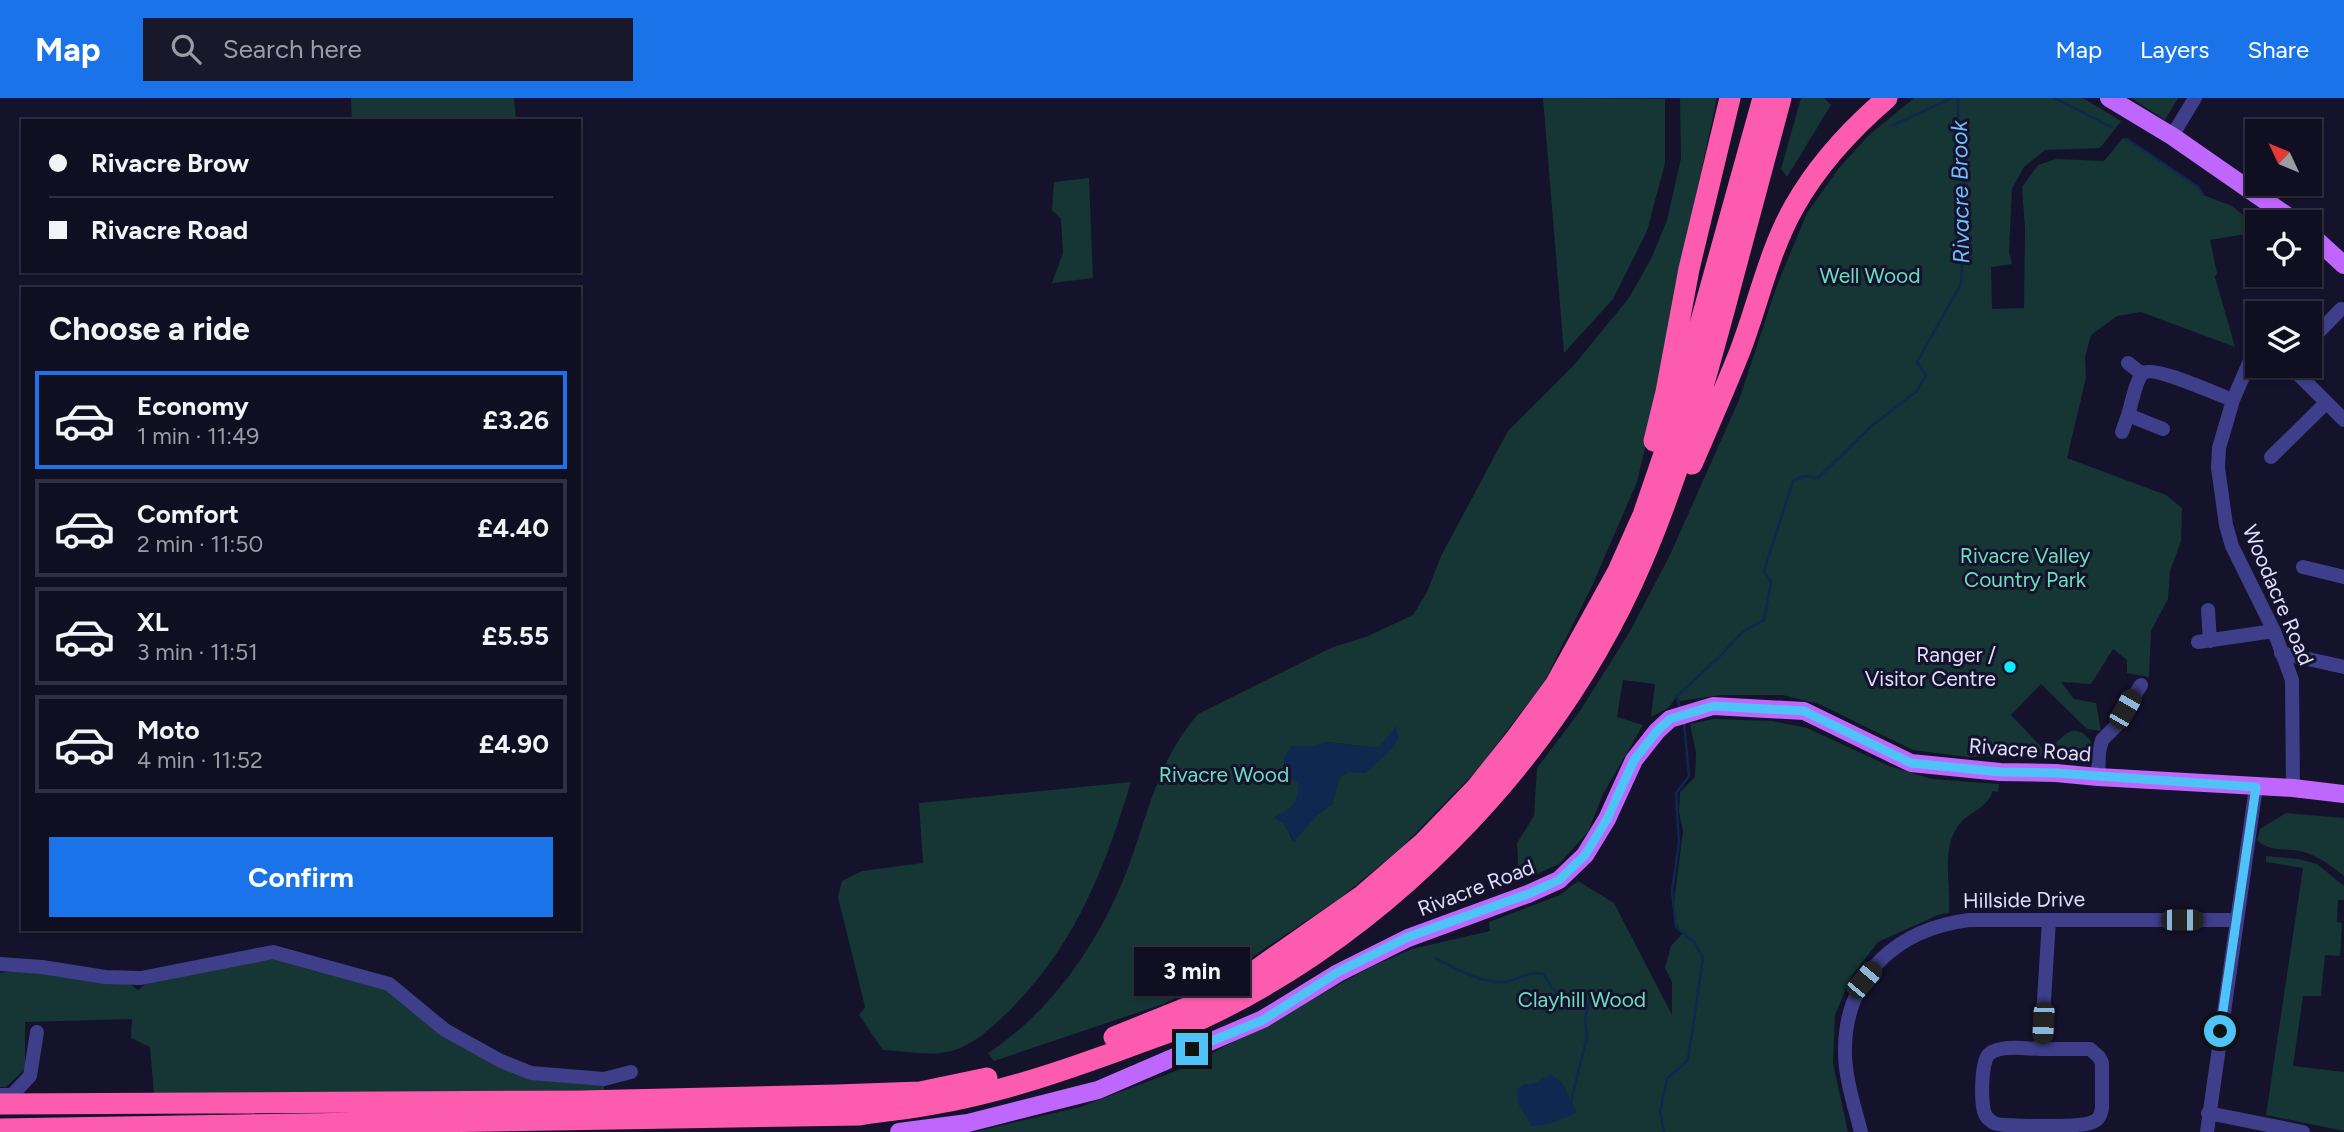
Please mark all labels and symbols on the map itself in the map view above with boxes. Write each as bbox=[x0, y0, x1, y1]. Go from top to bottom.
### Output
water label: Rivacre Brook bbox=[1945, 119, 1975, 264]
north arrow bbox=[2245, 119, 2322, 196]
park label: Well Wood bbox=[1819, 263, 1921, 288]
street label: Woodacre Road bbox=[2238, 521, 2319, 669]
park label: Rivacre Valley Country Park bbox=[1960, 543, 2090, 592]
place label: Ranger / Visitor Centre bbox=[1865, 642, 1996, 691]
marker: Ranger / Visitor Centre bbox=[2002, 659, 2018, 675]
car bbox=[2106, 686, 2145, 732]
street label: Rivacre Road bbox=[1968, 733, 2092, 766]
park label: Rivacre Wood bbox=[1159, 762, 1289, 787]
street label: Rivacre Road bbox=[1414, 854, 1538, 921]
street label: Hillside Drive bbox=[1963, 886, 2085, 913]
car bbox=[2162, 910, 2204, 931]
callout: 3 min bbox=[1134, 948, 1250, 996]
car bbox=[1843, 957, 1886, 1003]
park label: Clayhill Wood bbox=[1518, 987, 1646, 1012]
car bbox=[2032, 1001, 2055, 1045]
route start bbox=[2204, 1015, 2236, 1047]
route end bbox=[1176, 1033, 1208, 1065]

